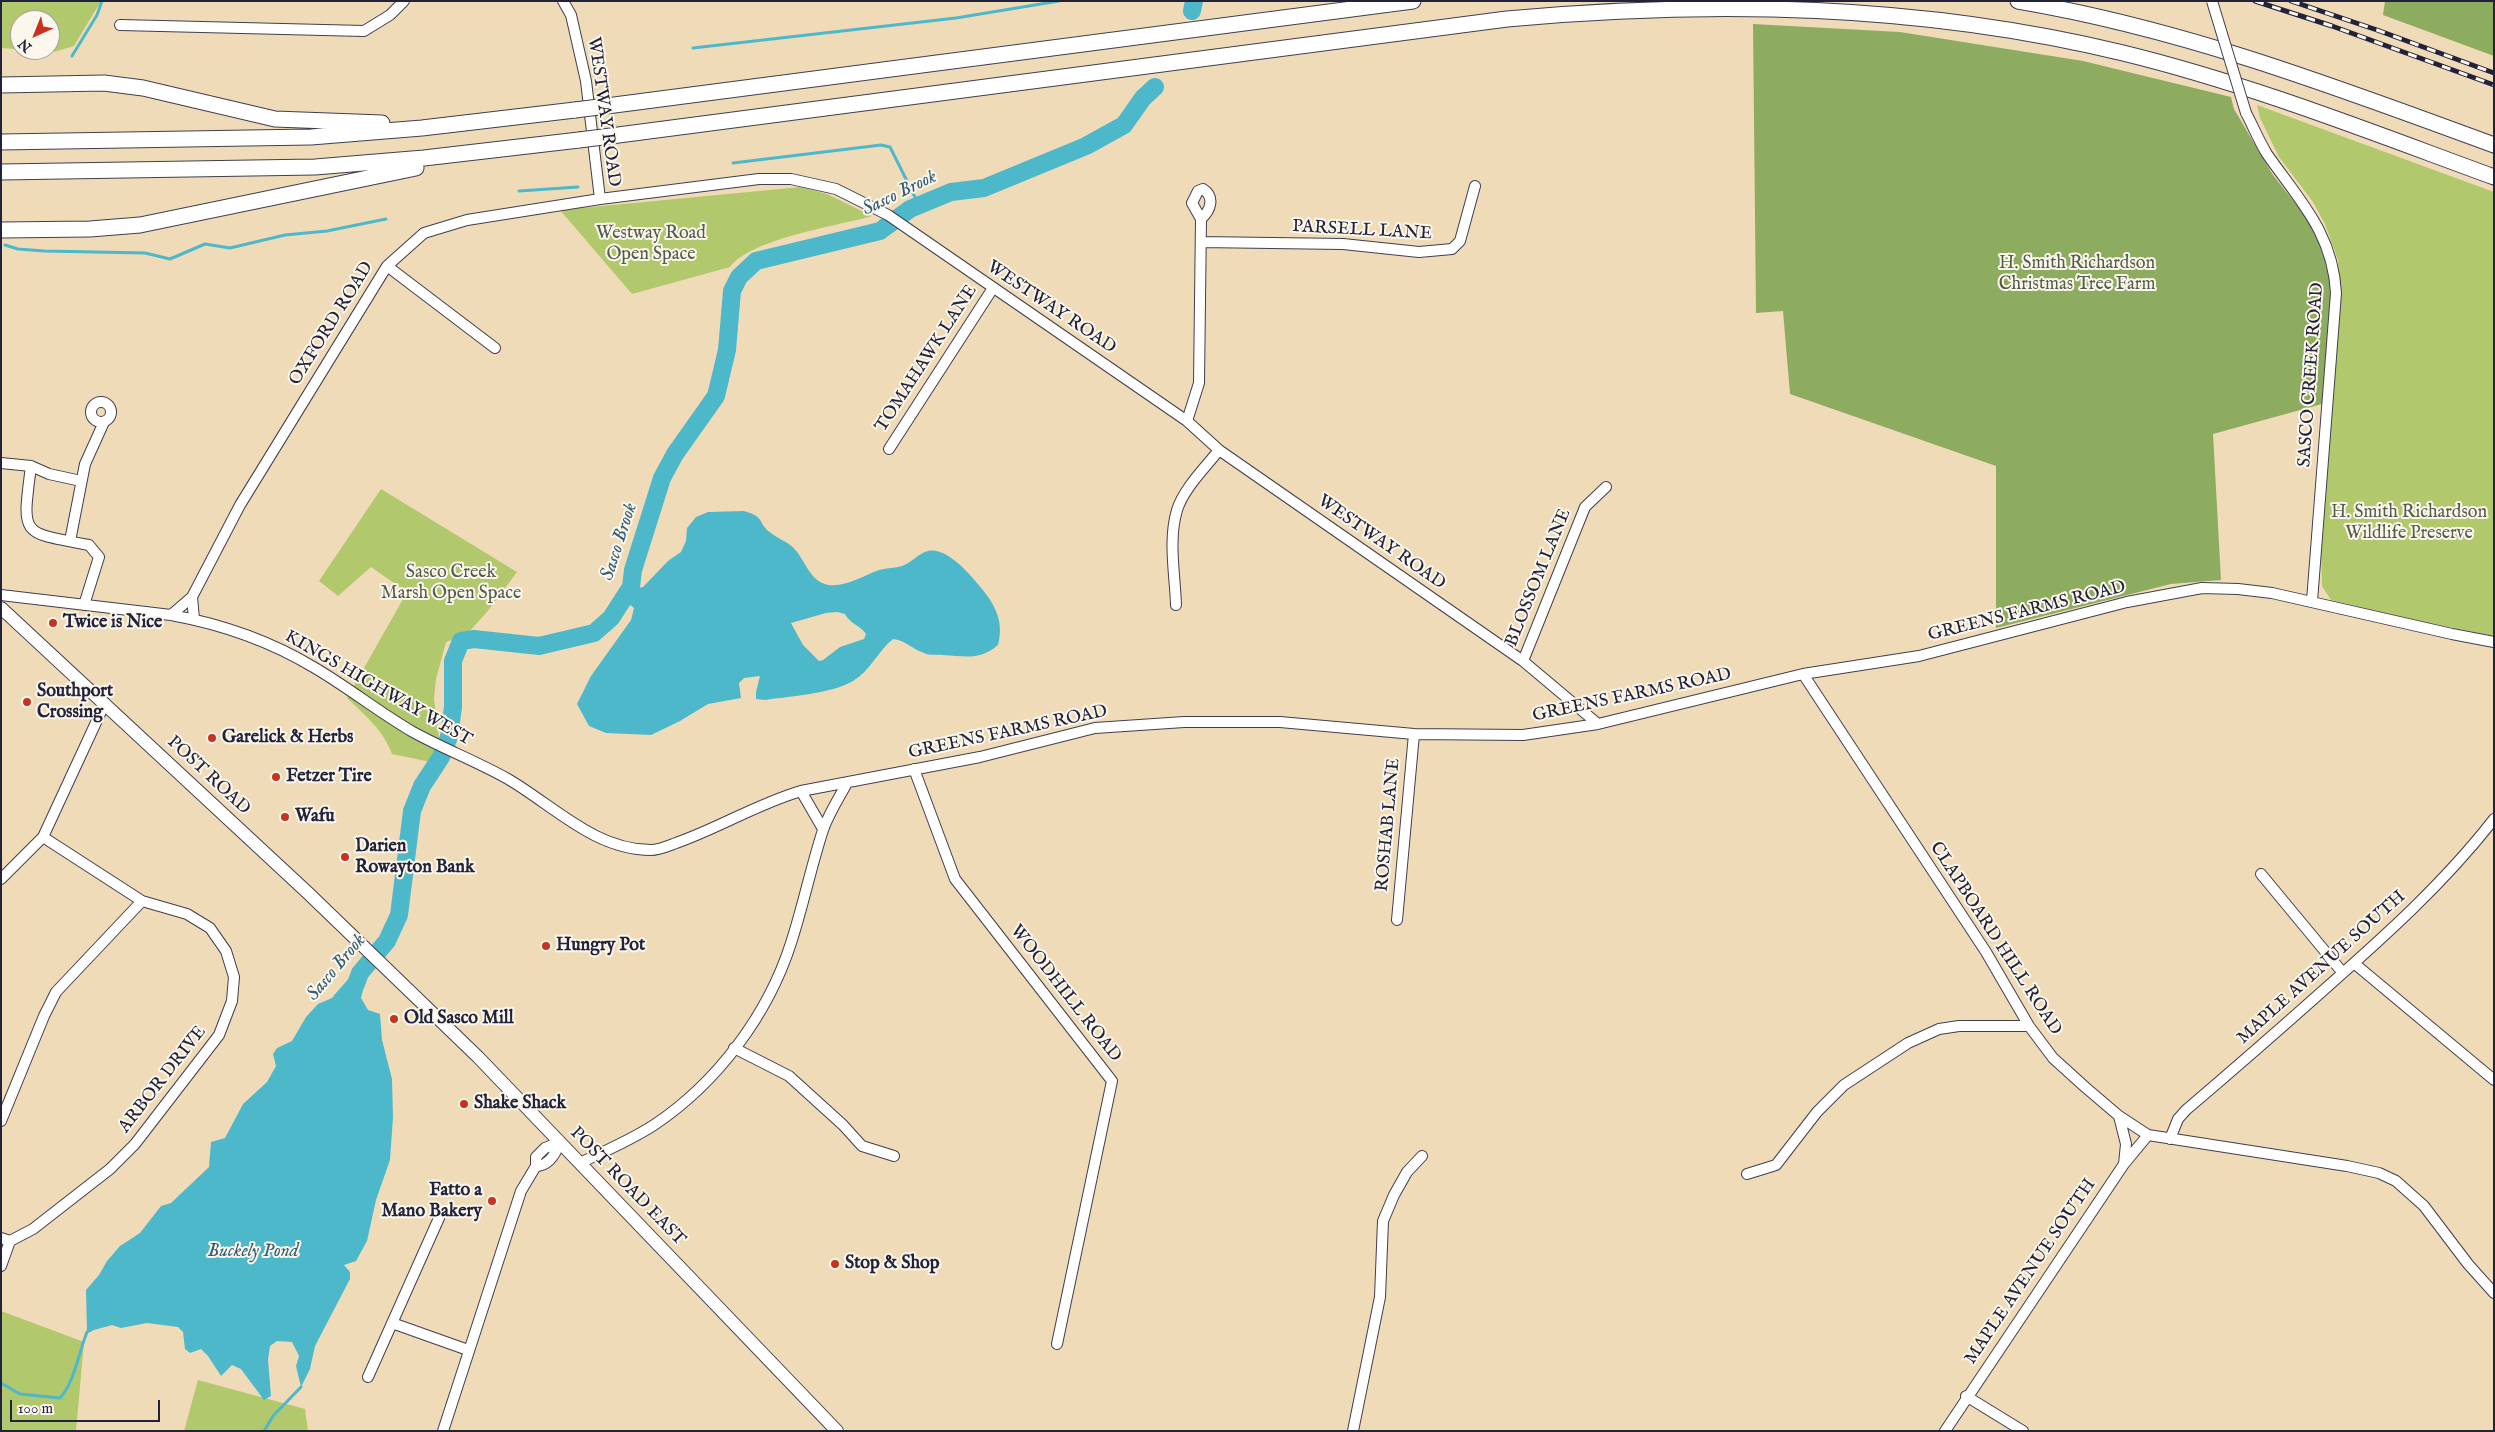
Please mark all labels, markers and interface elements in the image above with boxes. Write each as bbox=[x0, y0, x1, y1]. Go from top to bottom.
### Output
north arrow bbox=[10, 10, 60, 60]
text: N bbox=[15, 34, 36, 56]
street label: WESTWAY ROAD bbox=[582, 36, 624, 188]
water label: Sasco Brook bbox=[859, 166, 941, 222]
street label: PARSELL LANE bbox=[1292, 217, 1432, 245]
park label: Westway Road Open Space bbox=[596, 223, 706, 266]
park label: H. Smith Richardson Christmas Tree Farm bbox=[1999, 253, 2155, 296]
street label: WESTWAY ROAD bbox=[982, 257, 1120, 359]
street label: OXFORD ROAD bbox=[285, 258, 379, 390]
street label: TOMAHAWK LANE bbox=[871, 281, 983, 437]
street label: SASCO CREEK ROAD bbox=[2295, 282, 2329, 468]
street label: WESTWAY ROAD bbox=[1313, 491, 1449, 595]
water label: Sasco Brook bbox=[597, 500, 643, 584]
park label: H. Smith Richardson Wildlife Preserve bbox=[2331, 502, 2487, 544]
street label: BLOSSOM LANE bbox=[1502, 506, 1576, 650]
park label: Sasco Creek Marsh Open Space bbox=[381, 562, 521, 604]
street label: GREENS FARMS ROAD bbox=[1926, 577, 2128, 647]
place label: Twice is Nice bbox=[63, 612, 162, 634]
marker: Twice is Nice bbox=[47, 617, 59, 629]
street label: KINGS HIGHWAY WEST bbox=[281, 626, 475, 752]
street label: GREENS FARMS ROAD bbox=[1531, 664, 1733, 728]
place label: Southport Crossing bbox=[37, 681, 113, 724]
marker: Southport Crossing bbox=[21, 696, 33, 708]
street label: GREENS FARMS ROAD bbox=[907, 701, 1109, 765]
place label: Garelick & Herbs bbox=[222, 727, 353, 749]
street label: POST ROAD bbox=[162, 732, 254, 820]
marker: Garelick & Herbs bbox=[206, 732, 218, 744]
street label: ROSHAB LANE bbox=[1372, 757, 1406, 893]
place label: Fetzer Tire bbox=[286, 766, 372, 788]
marker: Fetzer Tire bbox=[270, 771, 282, 783]
place label: Wafu bbox=[295, 806, 335, 828]
marker: Wafu bbox=[279, 811, 291, 823]
place label: Darien Rowayton Bank bbox=[355, 836, 475, 879]
street label: CLAPBOARD HILL ROAD bbox=[1924, 838, 2066, 1040]
marker: Darien Rowayton Bank bbox=[339, 851, 351, 863]
street label: MAPLE AVENUE SOUTH bbox=[2233, 887, 2411, 1049]
street label: WOODHILL ROAD bbox=[1005, 921, 1125, 1067]
water label: Sasco Brook bbox=[303, 930, 371, 1006]
place label: Hungry Pot bbox=[556, 935, 645, 957]
marker: Hungry Pot bbox=[540, 940, 552, 952]
place label: Old Sasco Mill bbox=[404, 1008, 514, 1030]
marker: Old Sasco Mill bbox=[388, 1013, 400, 1025]
street label: ARBOR DRIVE bbox=[115, 1022, 211, 1138]
place label: Shake Shack bbox=[474, 1093, 566, 1115]
marker: Shake Shack bbox=[458, 1098, 470, 1110]
street label: POST ROAD EAST bbox=[565, 1123, 689, 1251]
street label: MAPLE AVENUE SOUTH bbox=[1961, 1175, 2101, 1369]
place label: Fatto a Mano Bakery bbox=[381, 1180, 482, 1222]
marker: Fatto a Mano Bakery bbox=[486, 1195, 498, 1207]
water label: Buckely Pond bbox=[208, 1241, 298, 1263]
place label: Stop & Shop bbox=[845, 1253, 939, 1275]
marker: Stop & Shop bbox=[829, 1258, 841, 1270]
scale bar bbox=[12, 1390, 162, 1422]
text: 100 m bbox=[18, 1399, 53, 1418]

